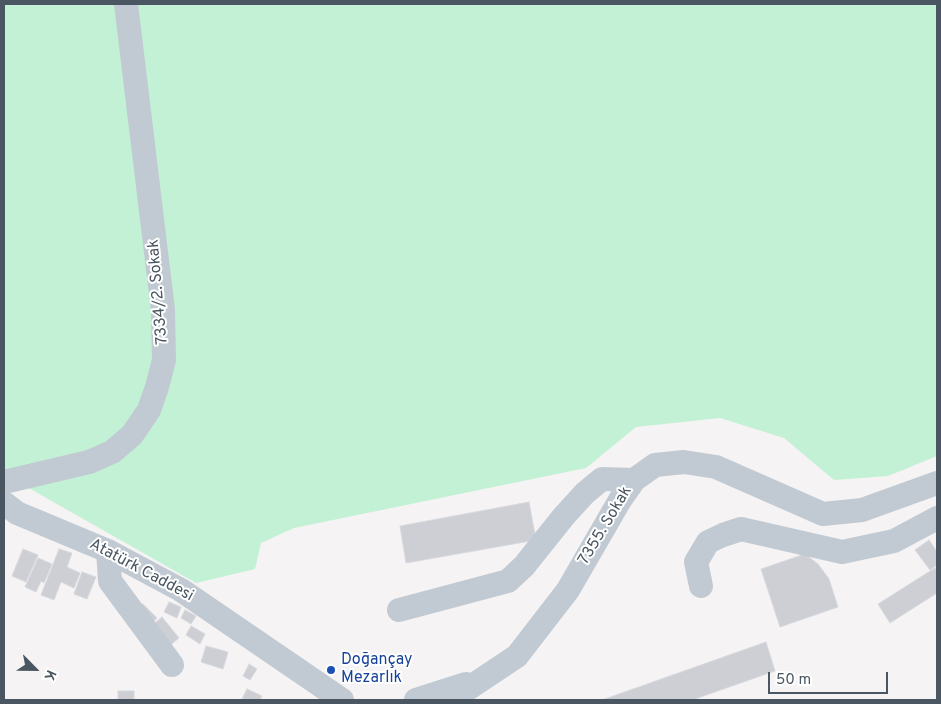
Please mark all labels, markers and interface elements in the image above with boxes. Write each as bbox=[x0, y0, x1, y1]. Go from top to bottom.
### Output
street label: 7334/2. Sokak bbox=[145, 239, 173, 345]
street label: 7355. Sokak bbox=[575, 483, 637, 569]
street label: Atatürk Caddesi bbox=[86, 535, 196, 607]
north arrow bbox=[10, 644, 60, 694]
place label: Doğançay Mezarlık bbox=[341, 651, 413, 689]
scale bar bbox=[771, 662, 891, 694]
marker: Doğançay Mezarlık bbox=[325, 664, 337, 676]
text: K bbox=[40, 667, 59, 683]
text: 50 m bbox=[776, 671, 811, 690]

